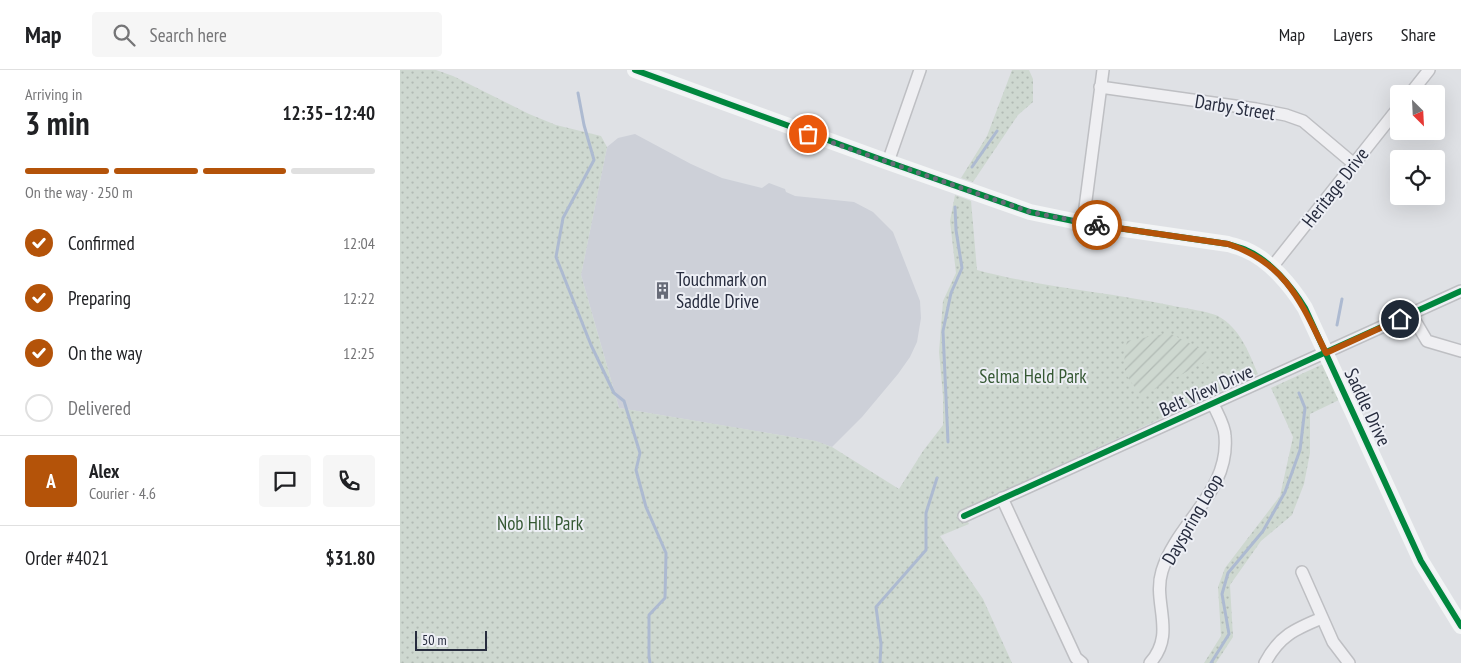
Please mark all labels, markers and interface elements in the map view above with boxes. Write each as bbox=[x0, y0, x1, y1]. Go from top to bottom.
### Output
search box bbox=[92, 12, 442, 57]
text: Map bbox=[25, 19, 62, 50]
icon: search bbox=[110, 21, 138, 49]
text: Search here bbox=[150, 23, 227, 47]
text: Map bbox=[1279, 23, 1305, 46]
text: Layers bbox=[1333, 23, 1373, 46]
text: Share bbox=[1401, 23, 1436, 46]
text: Arriving in bbox=[25, 84, 82, 104]
north arrow bbox=[1390, 85, 1445, 140]
map controls bbox=[1390, 85, 1445, 205]
street label: Darby Street bbox=[1193, 89, 1278, 125]
text: 12:35–12:40 bbox=[282, 101, 375, 125]
text: 3 min bbox=[25, 102, 90, 144]
pin bbox=[787, 113, 829, 155]
icon: bag bbox=[794, 120, 822, 148]
street label: Heritage Drive bbox=[1296, 142, 1374, 232]
button: locate bbox=[1390, 150, 1445, 205]
text: On the way · 250 m bbox=[25, 182, 133, 202]
courier bbox=[1072, 200, 1122, 250]
icon: bike bbox=[1083, 211, 1111, 239]
icon: check bbox=[25, 229, 53, 257]
text: Confirmed bbox=[68, 231, 135, 255]
text: 12:04 bbox=[343, 233, 375, 253]
place label: Touchmark on Saddle Drive bbox=[676, 267, 767, 313]
building icon: Touchmark on Saddle Drive bbox=[652, 280, 672, 300]
icon: check bbox=[25, 284, 53, 312]
text: Preparing bbox=[68, 286, 131, 310]
text: 12:22 bbox=[343, 288, 375, 308]
pin bbox=[1379, 298, 1421, 340]
icon: home bbox=[1386, 305, 1414, 333]
icon: check bbox=[25, 339, 53, 367]
text: On the way bbox=[68, 341, 142, 365]
text: 12:25 bbox=[343, 343, 375, 363]
street label: Belt View Drive bbox=[1155, 359, 1257, 421]
park label: Selma Held Park bbox=[979, 364, 1087, 388]
street label: Saddle Drive bbox=[1340, 364, 1396, 450]
text: Delivered bbox=[68, 396, 131, 420]
button: chat bbox=[259, 455, 311, 507]
button: phone bbox=[323, 455, 375, 507]
text: Alex bbox=[89, 459, 119, 483]
text: A bbox=[46, 469, 56, 493]
street label: Dayspring Loop bbox=[1156, 469, 1228, 569]
text: Courier · 4.6 bbox=[89, 483, 156, 503]
park label: Nob Hill Park bbox=[497, 511, 584, 535]
text: Order #4021 bbox=[25, 546, 109, 570]
text: $31.80 bbox=[326, 546, 375, 570]
scale bar bbox=[415, 628, 488, 651]
text: 50 m bbox=[422, 631, 447, 649]

